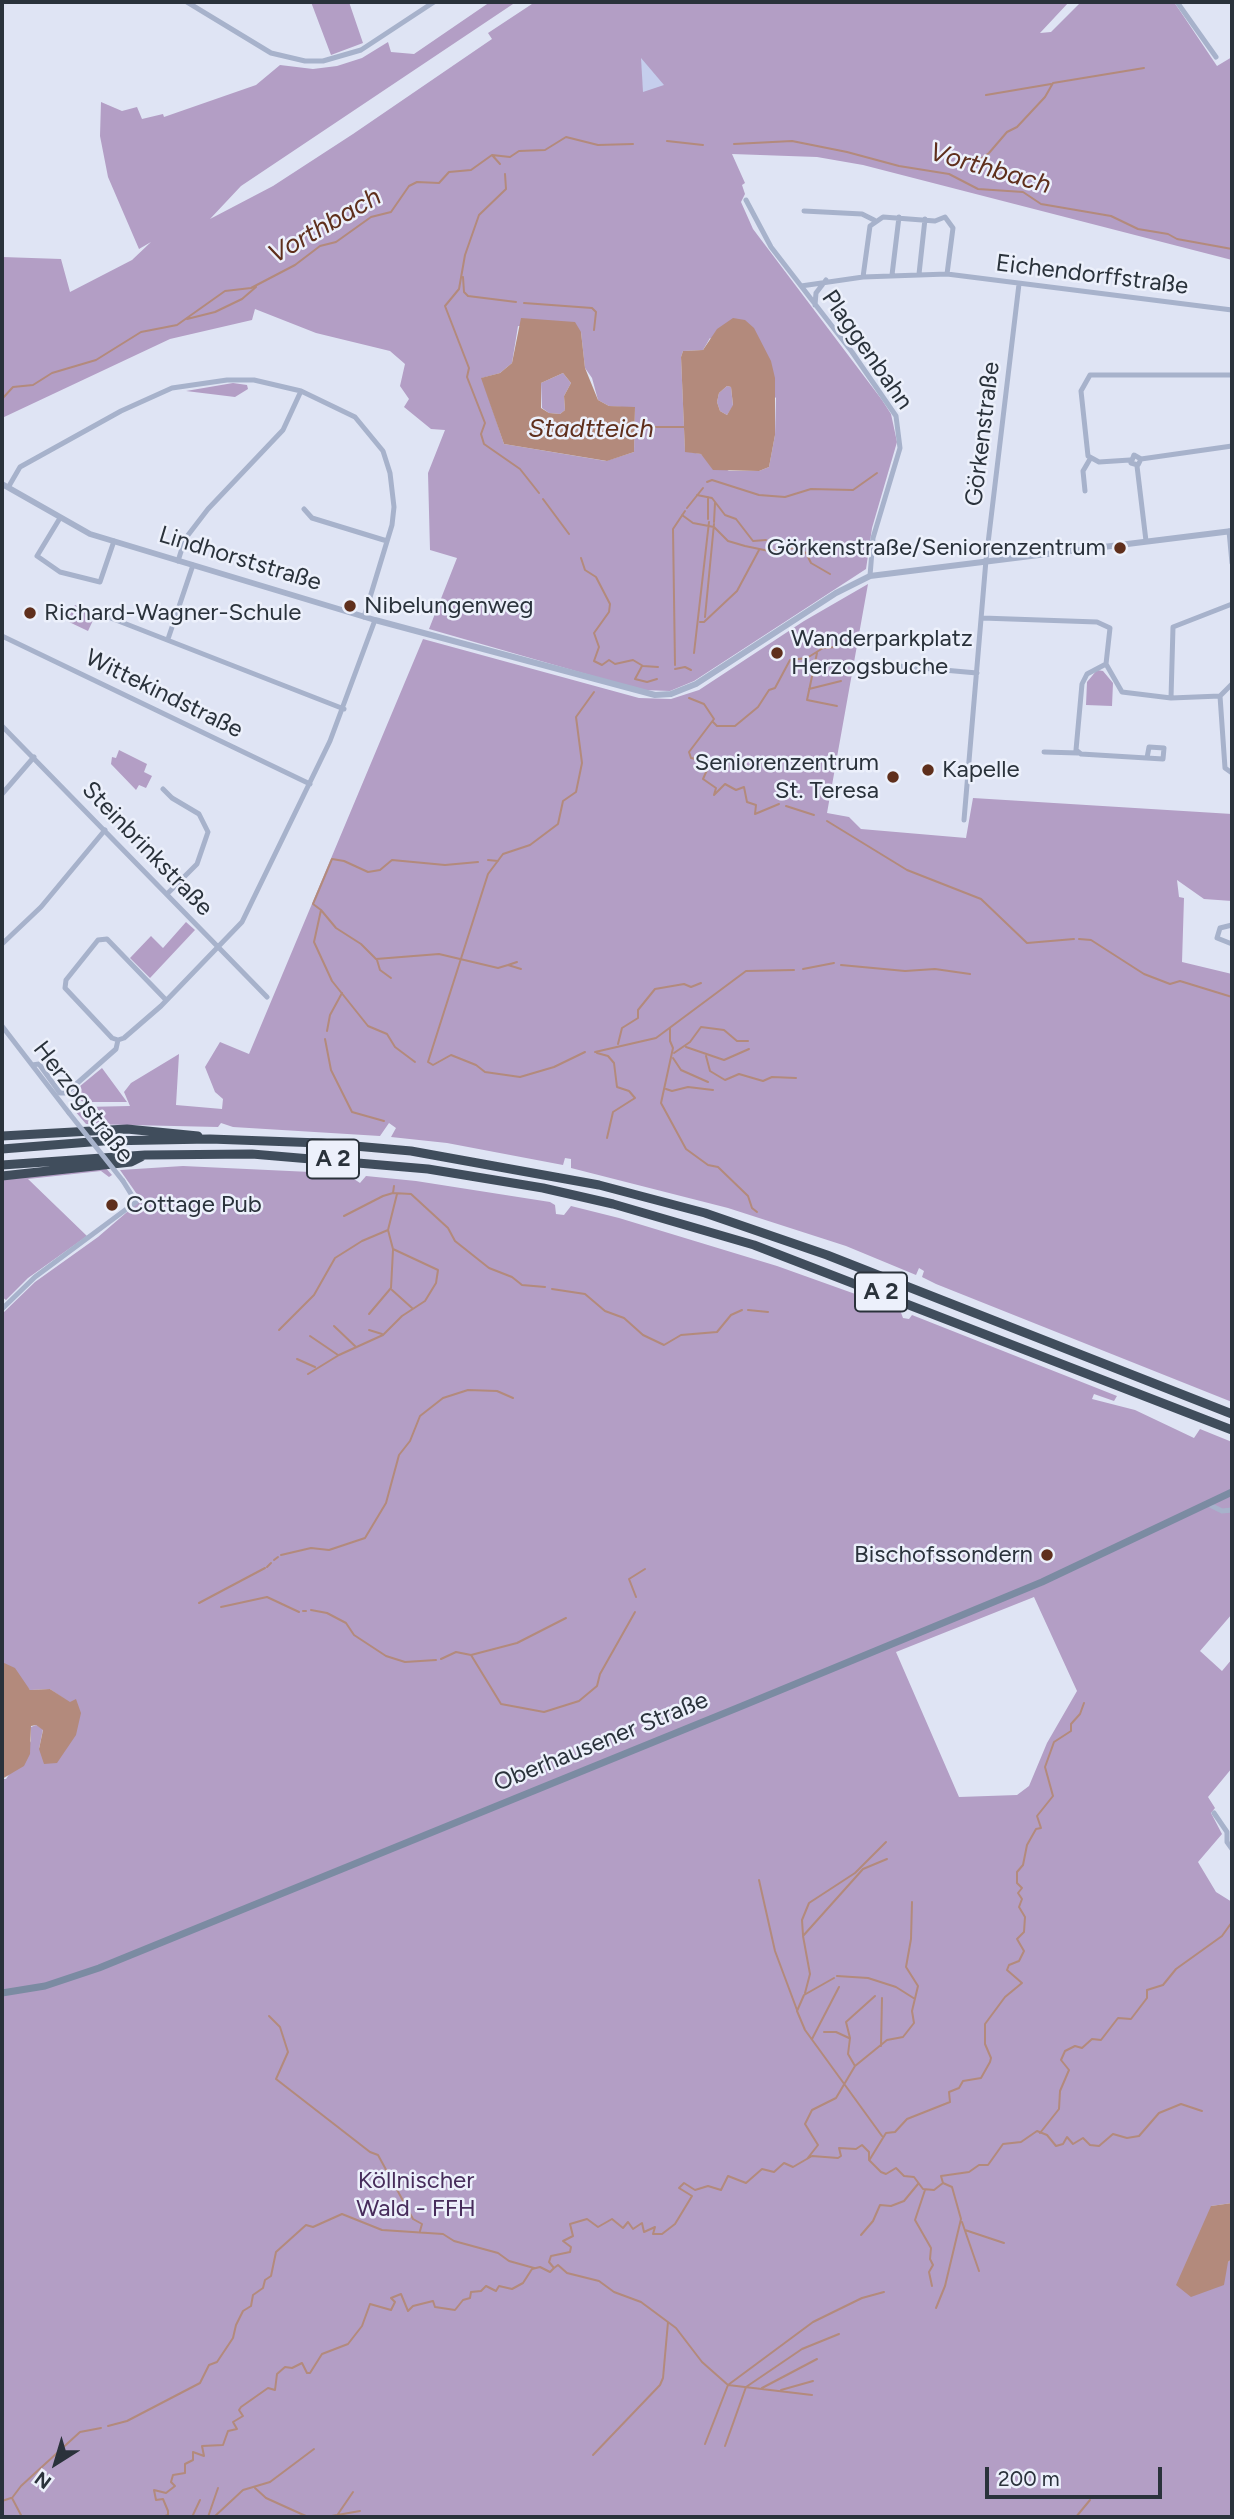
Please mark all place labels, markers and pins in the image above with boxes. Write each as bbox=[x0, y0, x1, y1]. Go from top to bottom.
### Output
place label: Görkenstraße/Seniorenzentrum bbox=[767, 534, 1106, 562]
marker: Görkenstraße/Seniorenzentrum bbox=[1112, 540, 1128, 556]
place label: Nibelungenweg bbox=[364, 592, 534, 620]
marker: Nibelungenweg bbox=[342, 598, 358, 614]
place label: Richard-Wagner-Schule bbox=[44, 599, 301, 627]
marker: Richard-Wagner-Schule bbox=[22, 605, 38, 621]
place label: Wanderparkplatz Herzogsbuche bbox=[791, 625, 973, 681]
marker: Wanderparkplatz Herzogsbuche bbox=[769, 645, 785, 661]
place label: Seniorenzentrum St. Teresa bbox=[694, 749, 879, 805]
place label: Kapelle bbox=[942, 756, 1020, 784]
marker: Kapelle bbox=[920, 762, 936, 778]
marker: Seniorenzentrum St. Teresa bbox=[885, 769, 901, 785]
place label: Cottage Pub bbox=[126, 1191, 262, 1219]
marker: Cottage Pub bbox=[104, 1197, 120, 1213]
place label: Bischofssondern bbox=[854, 1541, 1033, 1569]
marker: Bischofssondern bbox=[1039, 1547, 1055, 1563]

